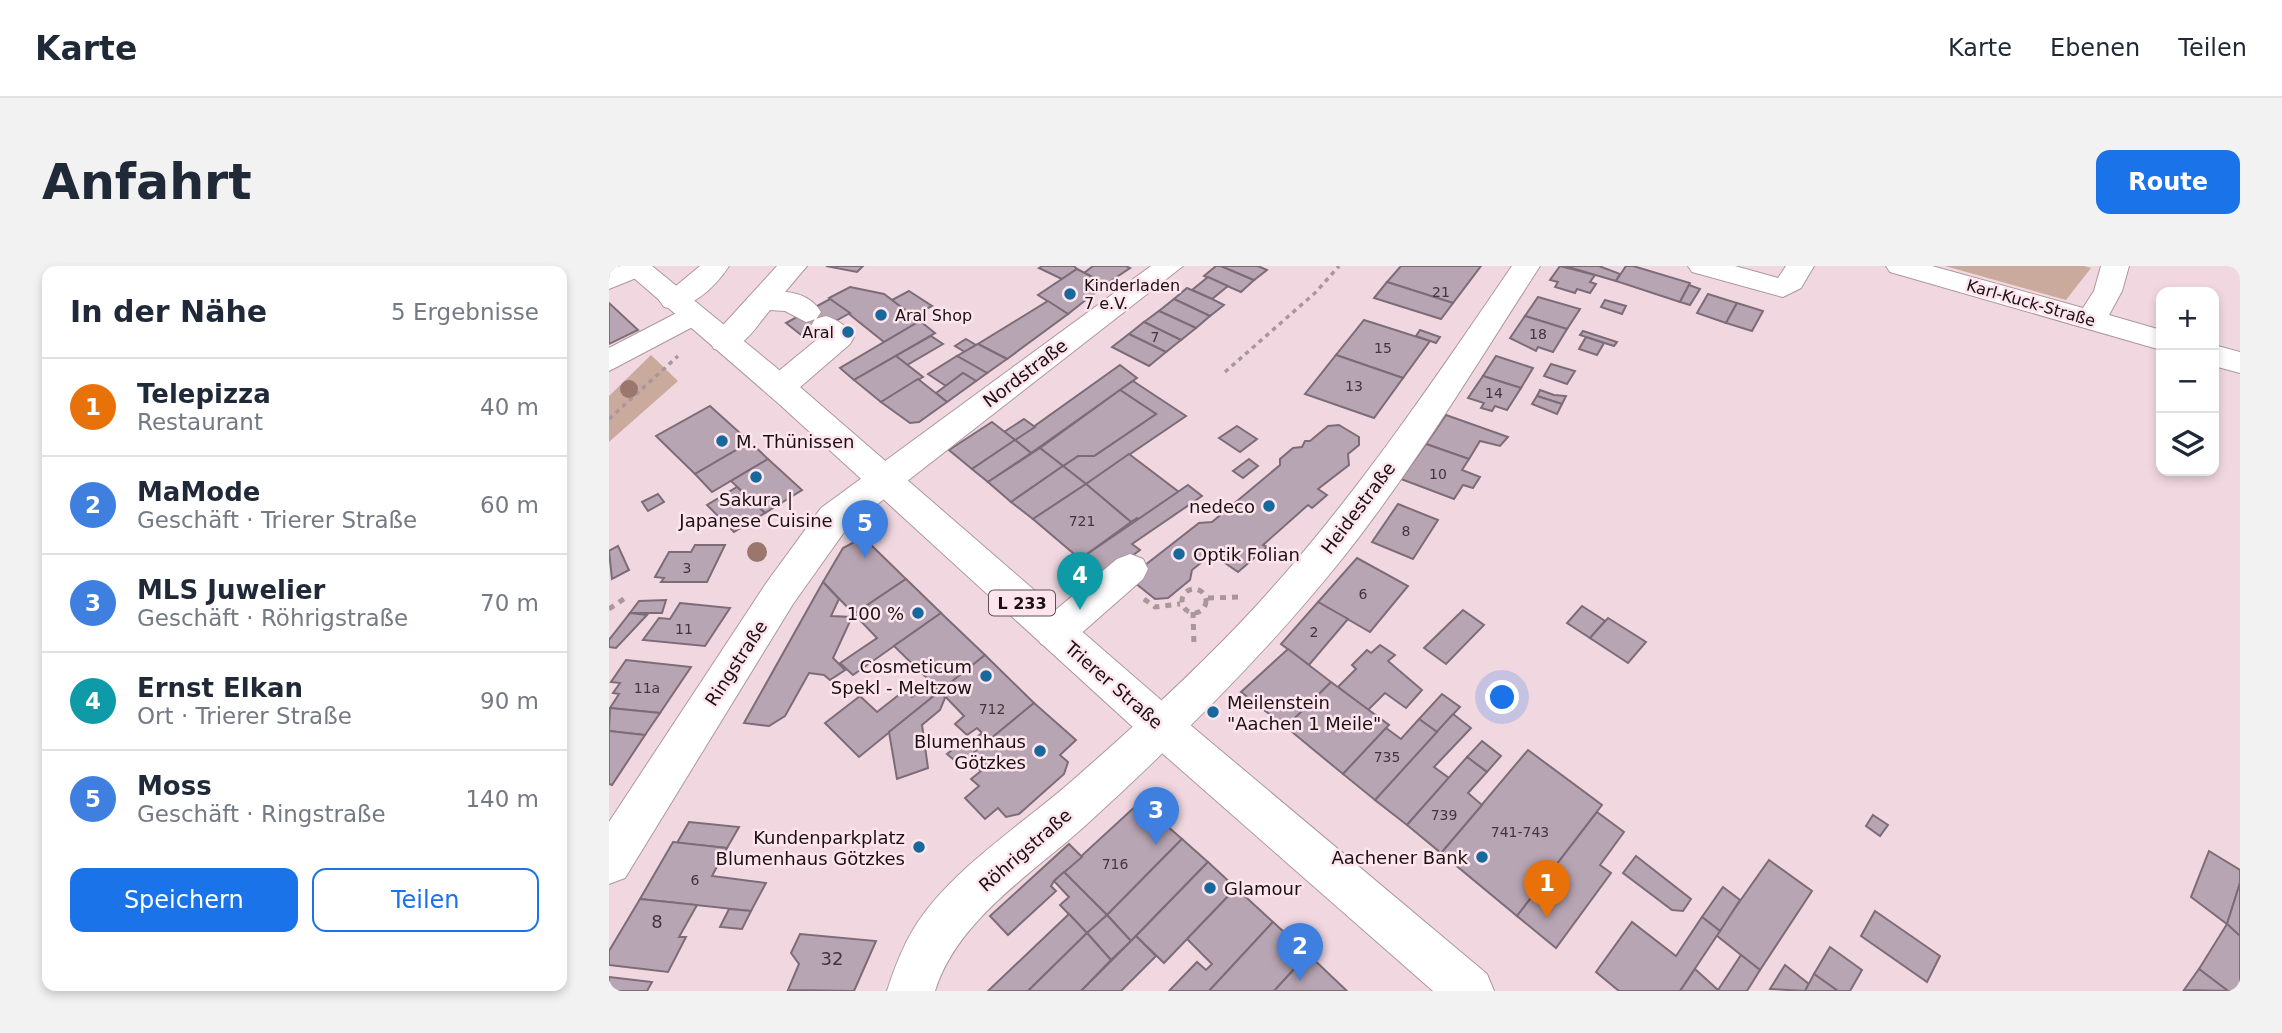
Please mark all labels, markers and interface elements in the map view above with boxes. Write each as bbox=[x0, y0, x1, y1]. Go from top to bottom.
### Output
text: Karte bbox=[35, 29, 137, 68]
text: Karte bbox=[1948, 34, 2012, 62]
text: Ebenen bbox=[2050, 34, 2140, 62]
text: Teilen bbox=[2178, 34, 2247, 62]
button: Route bbox=[2096, 150, 2240, 214]
text: Anfahrt bbox=[42, 154, 252, 211]
place label: Kinderladen 7 e.V. bbox=[1084, 276, 1180, 313]
street label: Karl-Kuck-Straße bbox=[1964, 276, 2098, 330]
house number: 21 bbox=[1432, 284, 1450, 300]
marker: Kinderladen 7 e.V. bbox=[1062, 286, 1078, 302]
map controls bbox=[2156, 287, 2219, 476]
button: + bbox=[2156, 287, 2219, 350]
text: In der Nähe bbox=[70, 294, 267, 329]
text: 5 Ergebnisse bbox=[391, 299, 539, 325]
place label: Aral Shop bbox=[895, 306, 972, 325]
marker: Aral Shop bbox=[873, 307, 889, 323]
place label: Aral bbox=[802, 323, 834, 342]
marker: Aral bbox=[840, 324, 856, 340]
house number: 18 bbox=[1529, 326, 1547, 342]
house number: 7 bbox=[1151, 329, 1159, 345]
street label: Nordstraße bbox=[979, 334, 1071, 412]
house number: 15 bbox=[1374, 340, 1392, 356]
button: − bbox=[2156, 350, 2219, 413]
house number: 13 bbox=[1345, 378, 1363, 394]
text: Telepizza bbox=[137, 379, 271, 409]
house number: 14 bbox=[1485, 385, 1503, 401]
text: 1 bbox=[85, 394, 101, 420]
text: 40 m bbox=[480, 394, 539, 420]
text: Restaurant bbox=[137, 409, 263, 435]
button: layers bbox=[2156, 413, 2219, 476]
place label: M. Thünissen bbox=[736, 431, 854, 452]
marker: M. Thünissen bbox=[714, 433, 730, 449]
street label: Heidestraße bbox=[1317, 458, 1399, 558]
house number: 10 bbox=[1429, 466, 1447, 482]
marker: Sakura | Japanese Cuisine bbox=[748, 469, 764, 485]
text: MaMode bbox=[137, 477, 260, 507]
place label: Sakura | Japanese Cuisine bbox=[678, 489, 833, 531]
text: 2 bbox=[85, 492, 101, 518]
text: 60 m bbox=[480, 492, 539, 518]
place label: nedeco bbox=[1189, 496, 1255, 517]
marker: nedeco bbox=[1261, 498, 1277, 514]
pin: 5 bbox=[842, 500, 888, 558]
text: Geschäft · Trierer Straße bbox=[137, 507, 417, 533]
house number: 721 bbox=[1069, 513, 1095, 529]
house number: 8 bbox=[1402, 523, 1410, 539]
place label: Optik Folian bbox=[1193, 544, 1300, 565]
marker: Optik Folian bbox=[1171, 546, 1187, 562]
pin: 4 bbox=[1057, 552, 1103, 610]
house number: 3 bbox=[683, 560, 691, 576]
text: MLS Juwelier bbox=[137, 575, 325, 605]
house number: 6 bbox=[1359, 586, 1368, 602]
text: 3 bbox=[85, 590, 101, 616]
text: 70 m bbox=[480, 590, 539, 616]
road number: L 233 bbox=[989, 590, 1055, 616]
place label: 100 % bbox=[847, 603, 904, 624]
text: Geschäft · Röhrigstraße bbox=[137, 605, 408, 631]
marker: 100 % bbox=[910, 605, 926, 621]
street label: Ringstraße bbox=[701, 616, 771, 710]
house number: 11 bbox=[675, 621, 693, 637]
house number: 2 bbox=[1310, 624, 1318, 640]
street label: Trierer Straße bbox=[1060, 636, 1167, 733]
place label: Cosmeticum Spekl - Meltzow bbox=[831, 656, 972, 698]
marker: Cosmeticum Spekl - Meltzow bbox=[978, 668, 994, 684]
text: Ernst Elkan bbox=[137, 673, 303, 703]
house number: 11a bbox=[634, 680, 660, 696]
your location bbox=[1485, 680, 1519, 714]
text: 4 bbox=[85, 688, 101, 714]
text: 90 m bbox=[480, 688, 539, 714]
place label: Meilenstein "Aachen 1 Meile" bbox=[1227, 692, 1381, 734]
house number: 712 bbox=[979, 701, 1005, 717]
text: Ort · Trierer Straße bbox=[137, 703, 352, 729]
marker: Meilenstein "Aachen 1 Meile" bbox=[1205, 704, 1221, 720]
place label: Blumenhaus Götzkes bbox=[914, 731, 1026, 773]
marker: Blumenhaus Götzkes bbox=[1032, 743, 1048, 759]
house number: 735 bbox=[1374, 749, 1400, 765]
text: Moss bbox=[137, 771, 212, 801]
text: 5 bbox=[85, 786, 101, 812]
text: 140 m bbox=[465, 786, 539, 812]
pin: 3 bbox=[1133, 787, 1179, 845]
text: Geschäft · Ringstraße bbox=[137, 801, 386, 827]
street label: Röhrigstraße bbox=[975, 804, 1075, 896]
house number: 739 bbox=[1431, 807, 1457, 823]
house number: 741-743 bbox=[1491, 824, 1549, 840]
place label: Kundenparkplatz Blumenhaus Götzkes bbox=[716, 827, 905, 869]
marker: Kundenparkplatz Blumenhaus Götzkes bbox=[911, 839, 927, 855]
place label: Aachener Bank bbox=[1331, 847, 1469, 868]
marker: Aachener Bank bbox=[1474, 849, 1490, 865]
house number: 716 bbox=[1102, 856, 1128, 872]
pin: 1 bbox=[1524, 860, 1570, 918]
button: Speichern bbox=[70, 868, 298, 932]
button: Teilen bbox=[312, 868, 539, 932]
house number: 6 bbox=[691, 872, 700, 888]
place label: Glamour bbox=[1224, 878, 1302, 899]
marker: Glamour bbox=[1202, 880, 1218, 896]
house number: 8 bbox=[651, 911, 663, 932]
pin: 2 bbox=[1277, 923, 1323, 981]
house number: 32 bbox=[821, 948, 843, 969]

